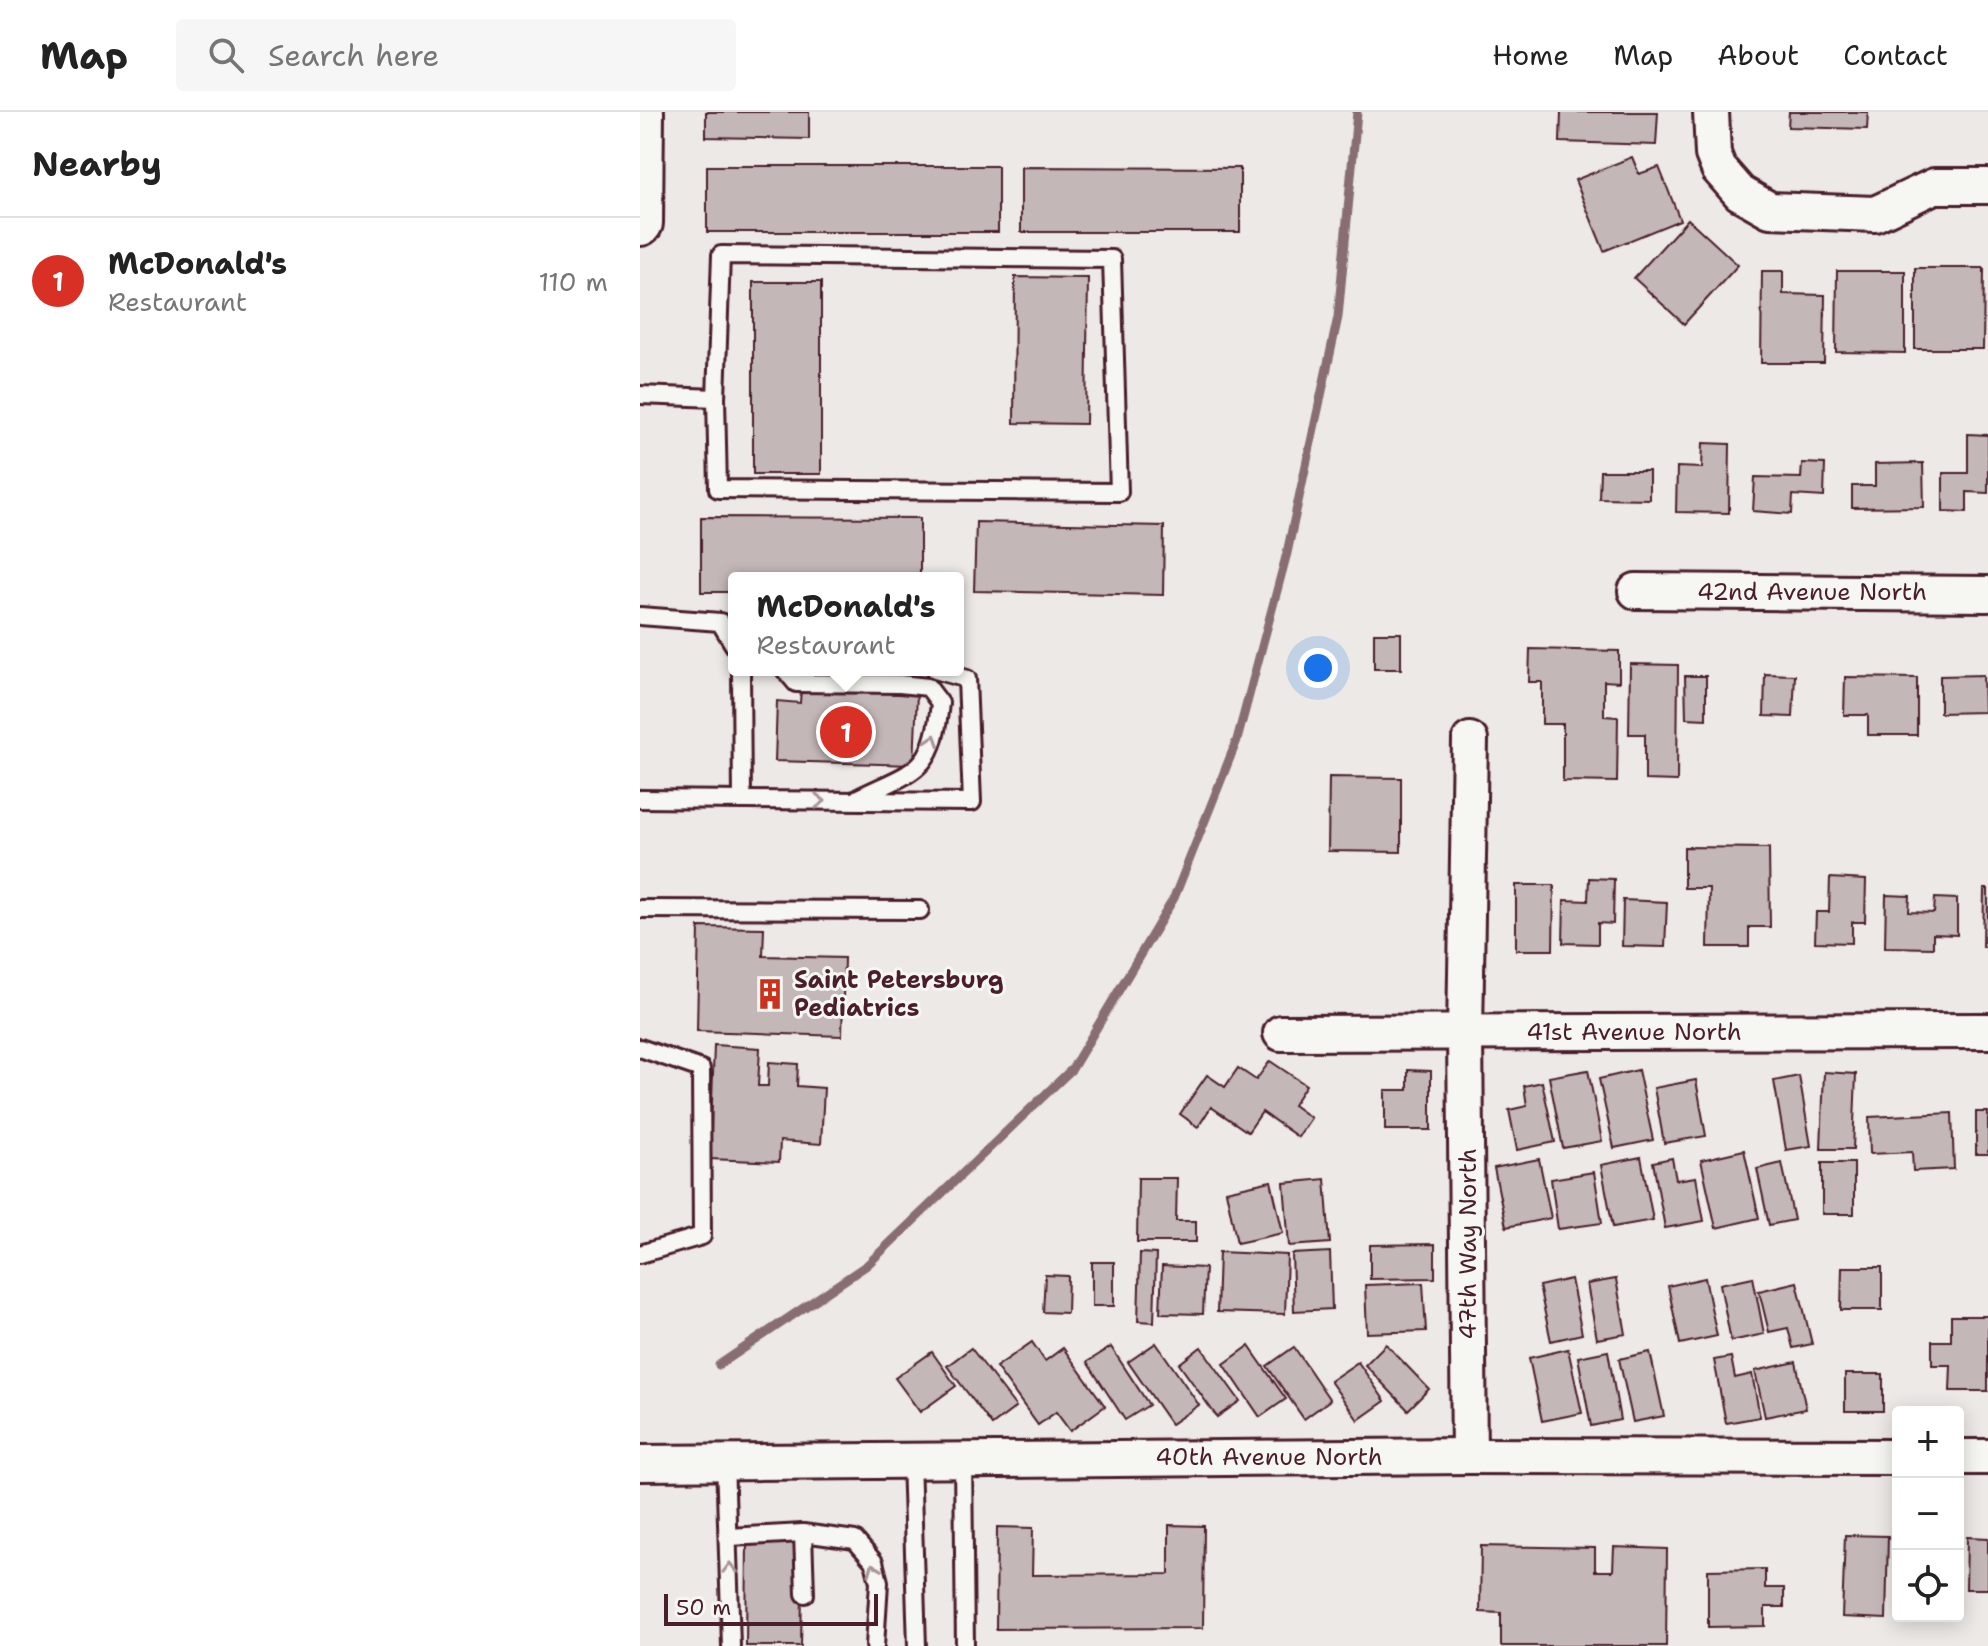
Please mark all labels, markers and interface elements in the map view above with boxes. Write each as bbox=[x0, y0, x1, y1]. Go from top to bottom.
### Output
search box bbox=[176, 19, 736, 91]
text: Map bbox=[40, 30, 128, 81]
icon: search bbox=[204, 33, 248, 77]
text: Search here bbox=[268, 35, 439, 76]
text: Home bbox=[1492, 36, 1569, 74]
text: Map bbox=[1613, 36, 1673, 74]
text: About bbox=[1717, 36, 1799, 74]
text: Contact bbox=[1843, 36, 1948, 74]
text: Nearby bbox=[32, 141, 162, 187]
text: McDonald's bbox=[108, 243, 287, 284]
text: 1 bbox=[52, 264, 64, 299]
text: 110 m bbox=[538, 264, 608, 299]
text: Restaurant bbox=[108, 284, 247, 319]
popup bbox=[728, 572, 964, 676]
street label: 42nd Avenue North bbox=[1697, 576, 1927, 608]
text: McDonald's bbox=[756, 586, 936, 627]
text: Restaurant bbox=[756, 627, 896, 662]
your location bbox=[1298, 648, 1338, 688]
pin: 1 bbox=[820, 702, 872, 762]
one-way arrow bbox=[924, 733, 940, 747]
one-way arrow bbox=[814, 792, 827, 810]
place label: Saint Petersburg Pediatrics bbox=[794, 964, 1004, 1024]
building icon: Saint Petersburg Pediatrics bbox=[753, 977, 787, 1011]
street label: 41st Avenue North bbox=[1526, 1016, 1742, 1048]
street label: 47th Way North bbox=[1452, 1148, 1484, 1340]
map controls bbox=[1892, 1406, 1964, 1622]
button: + bbox=[1892, 1406, 1964, 1478]
street label: 40th Avenue North bbox=[1155, 1441, 1383, 1473]
button: − bbox=[1892, 1478, 1964, 1550]
button: locate bbox=[1892, 1550, 1964, 1622]
one-way arrow bbox=[721, 1561, 739, 1574]
one-way arrow bbox=[867, 1563, 884, 1577]
scale bar bbox=[664, 1590, 878, 1626]
text: 50 m bbox=[676, 1593, 731, 1622]

